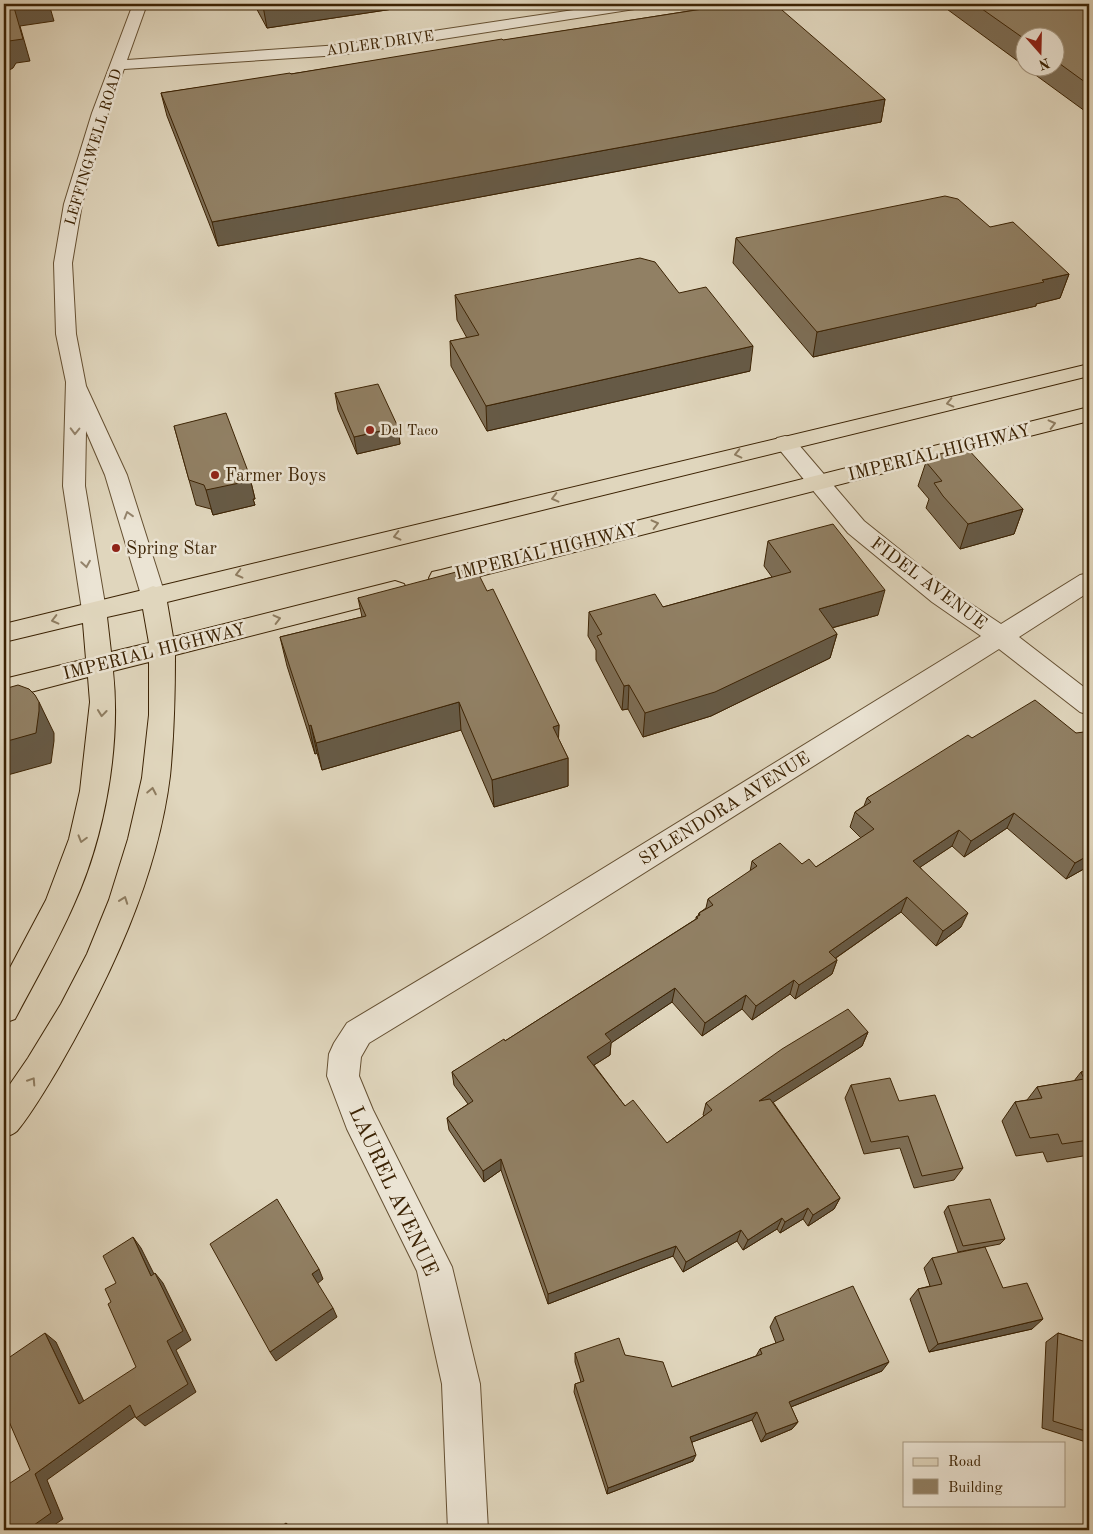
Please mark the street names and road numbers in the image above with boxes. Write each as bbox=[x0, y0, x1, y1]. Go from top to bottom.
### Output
street label: ADLER DRIVE bbox=[325, 29, 435, 59]
street label: LEFFINGWELL ROAD bbox=[63, 67, 125, 228]
street label: IMPERIAL HIGHWAY bbox=[846, 422, 1032, 484]
street label: IMPERIAL HIGHWAY bbox=[453, 521, 639, 583]
street label: FIDEL AVENUE bbox=[867, 534, 990, 633]
street label: IMPERIAL HIGHWAY bbox=[61, 621, 247, 683]
street label: SPLENDORA AVENUE bbox=[636, 749, 813, 869]
street label: LAUREL AVENUE bbox=[344, 1104, 441, 1280]

